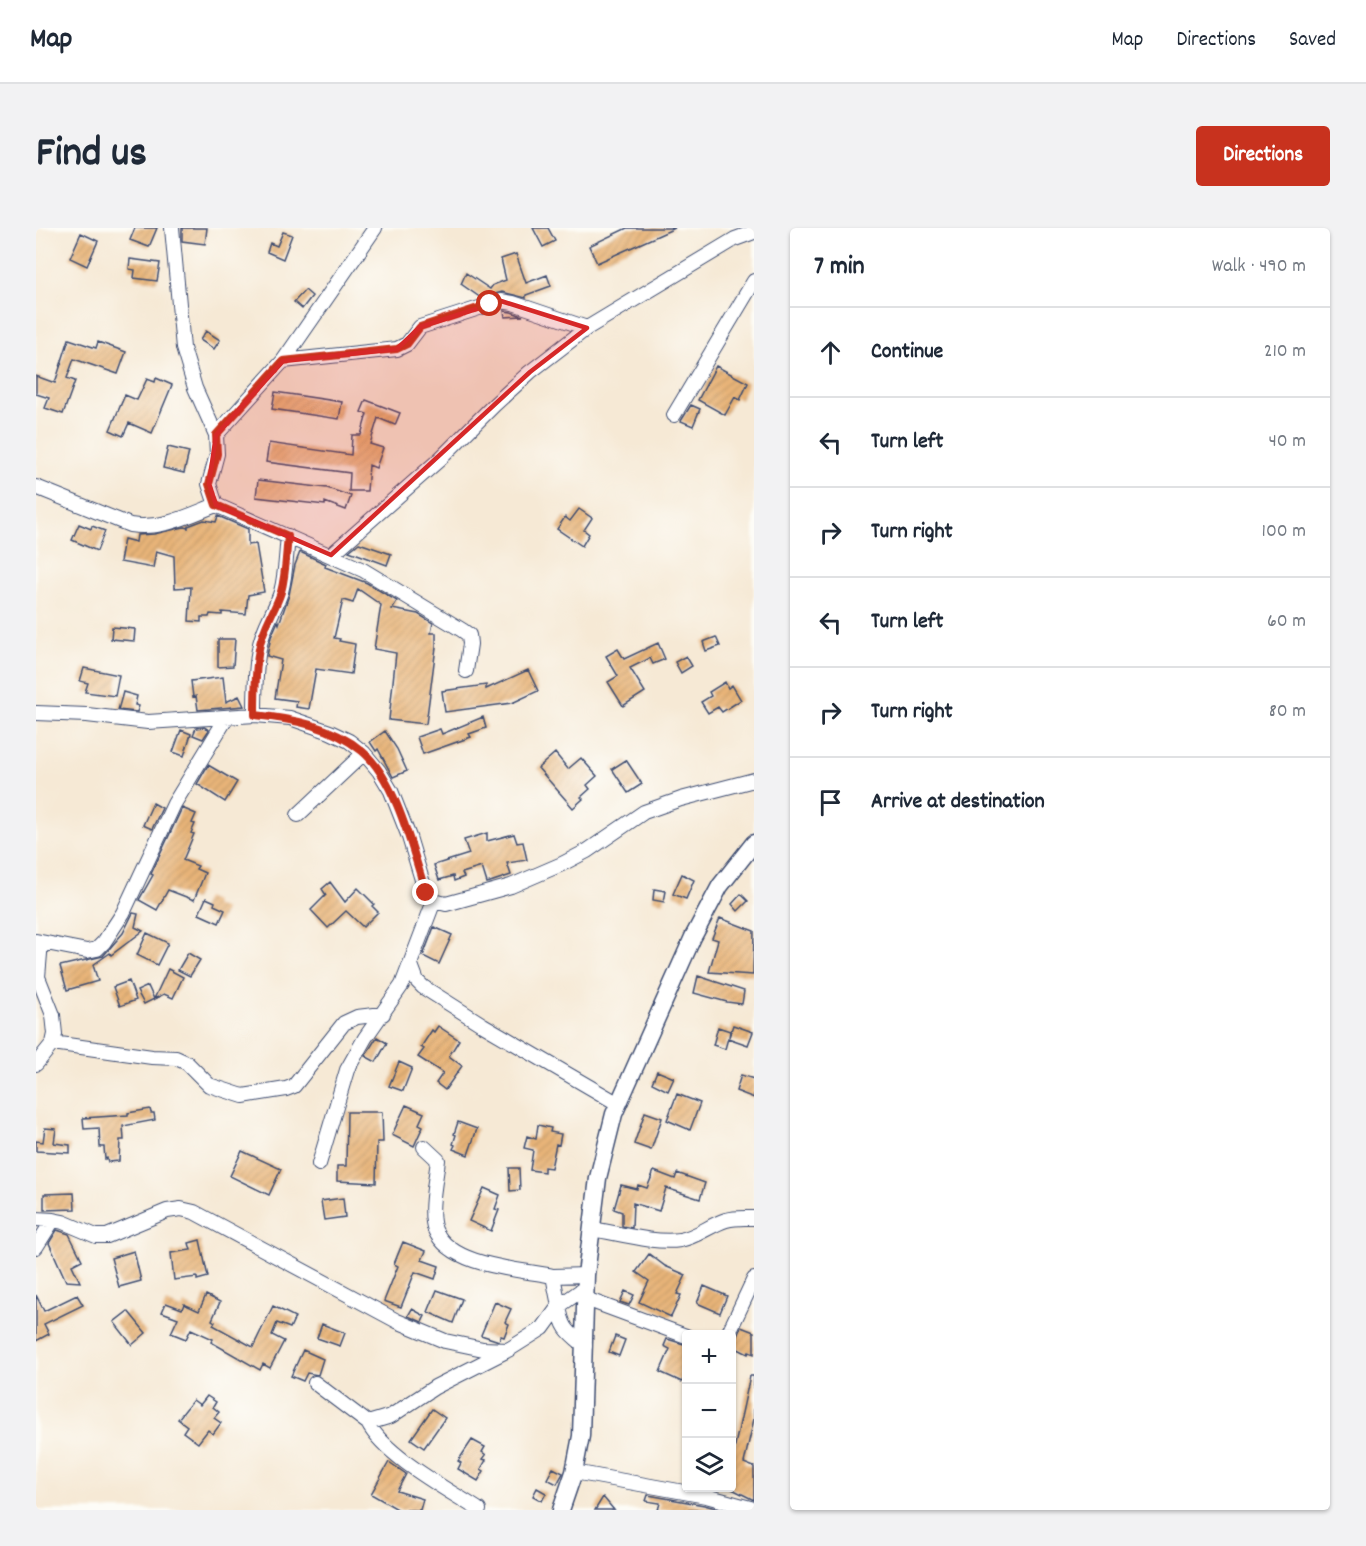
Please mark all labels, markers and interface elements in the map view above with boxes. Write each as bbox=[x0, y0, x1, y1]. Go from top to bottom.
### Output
text: Map bbox=[30, 21, 72, 61]
text: Map bbox=[1112, 26, 1143, 56]
text: Directions bbox=[1176, 26, 1256, 56]
text: Saved bbox=[1289, 26, 1336, 56]
text: Find us bbox=[36, 126, 147, 186]
button: Directions bbox=[1196, 126, 1330, 186]
text: 7 min bbox=[814, 249, 865, 286]
text: Walk · 490 m bbox=[1212, 253, 1306, 281]
route start bbox=[476, 290, 502, 316]
icon: ahead bbox=[814, 336, 847, 369]
text: Continue bbox=[871, 337, 943, 368]
text: 210 m bbox=[1264, 338, 1306, 366]
icon: left bbox=[814, 426, 847, 459]
text: Turn left bbox=[871, 427, 943, 458]
text: 40 m bbox=[1268, 428, 1306, 456]
icon: right bbox=[814, 516, 847, 549]
text: Turn right bbox=[871, 517, 953, 548]
text: 100 m bbox=[1262, 518, 1306, 546]
icon: left bbox=[814, 606, 847, 639]
text: Turn left bbox=[871, 607, 943, 638]
text: 60 m bbox=[1267, 608, 1306, 636]
icon: right bbox=[814, 696, 847, 729]
text: Turn right bbox=[871, 697, 953, 728]
text: 80 m bbox=[1269, 698, 1306, 726]
icon: arrive bbox=[814, 786, 847, 819]
text: Arrive at destination bbox=[871, 787, 1045, 818]
route end bbox=[412, 879, 438, 905]
map controls bbox=[682, 1330, 736, 1492]
button: + bbox=[682, 1330, 736, 1384]
button: − bbox=[682, 1384, 736, 1438]
button: layers bbox=[682, 1438, 736, 1492]

